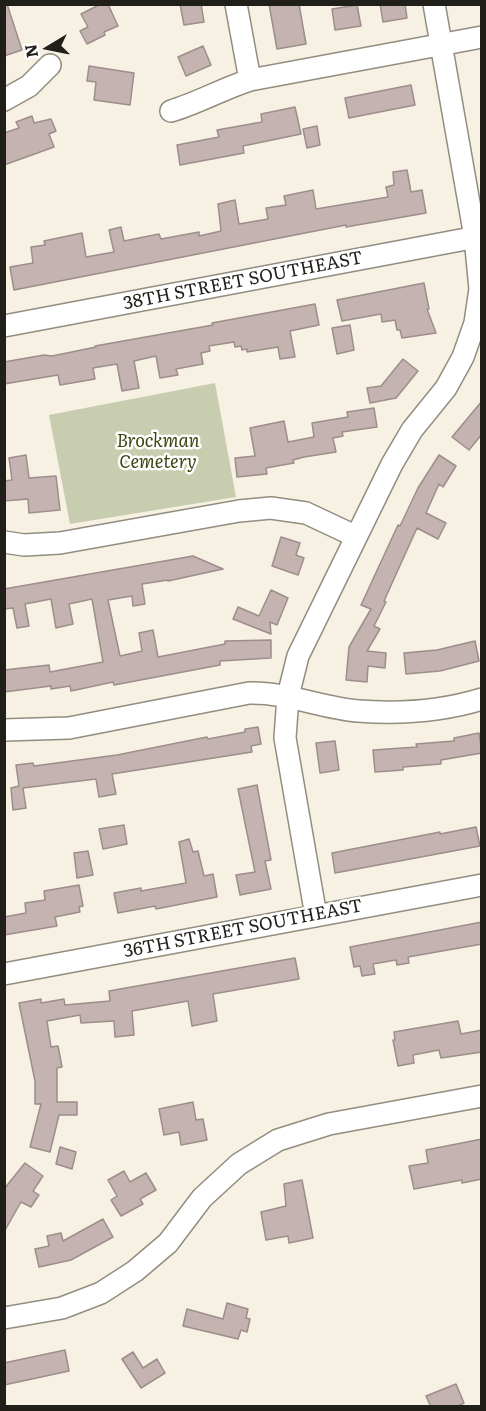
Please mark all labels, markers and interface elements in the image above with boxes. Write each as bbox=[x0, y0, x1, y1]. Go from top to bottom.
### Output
north arrow bbox=[18, 18, 78, 78]
text: N bbox=[17, 42, 43, 60]
street label: 38TH STREET SOUTHEAST bbox=[121, 247, 365, 315]
park label: Brockman Cemetery bbox=[116, 431, 200, 474]
street label: 36TH STREET SOUTHEAST bbox=[122, 895, 364, 963]

